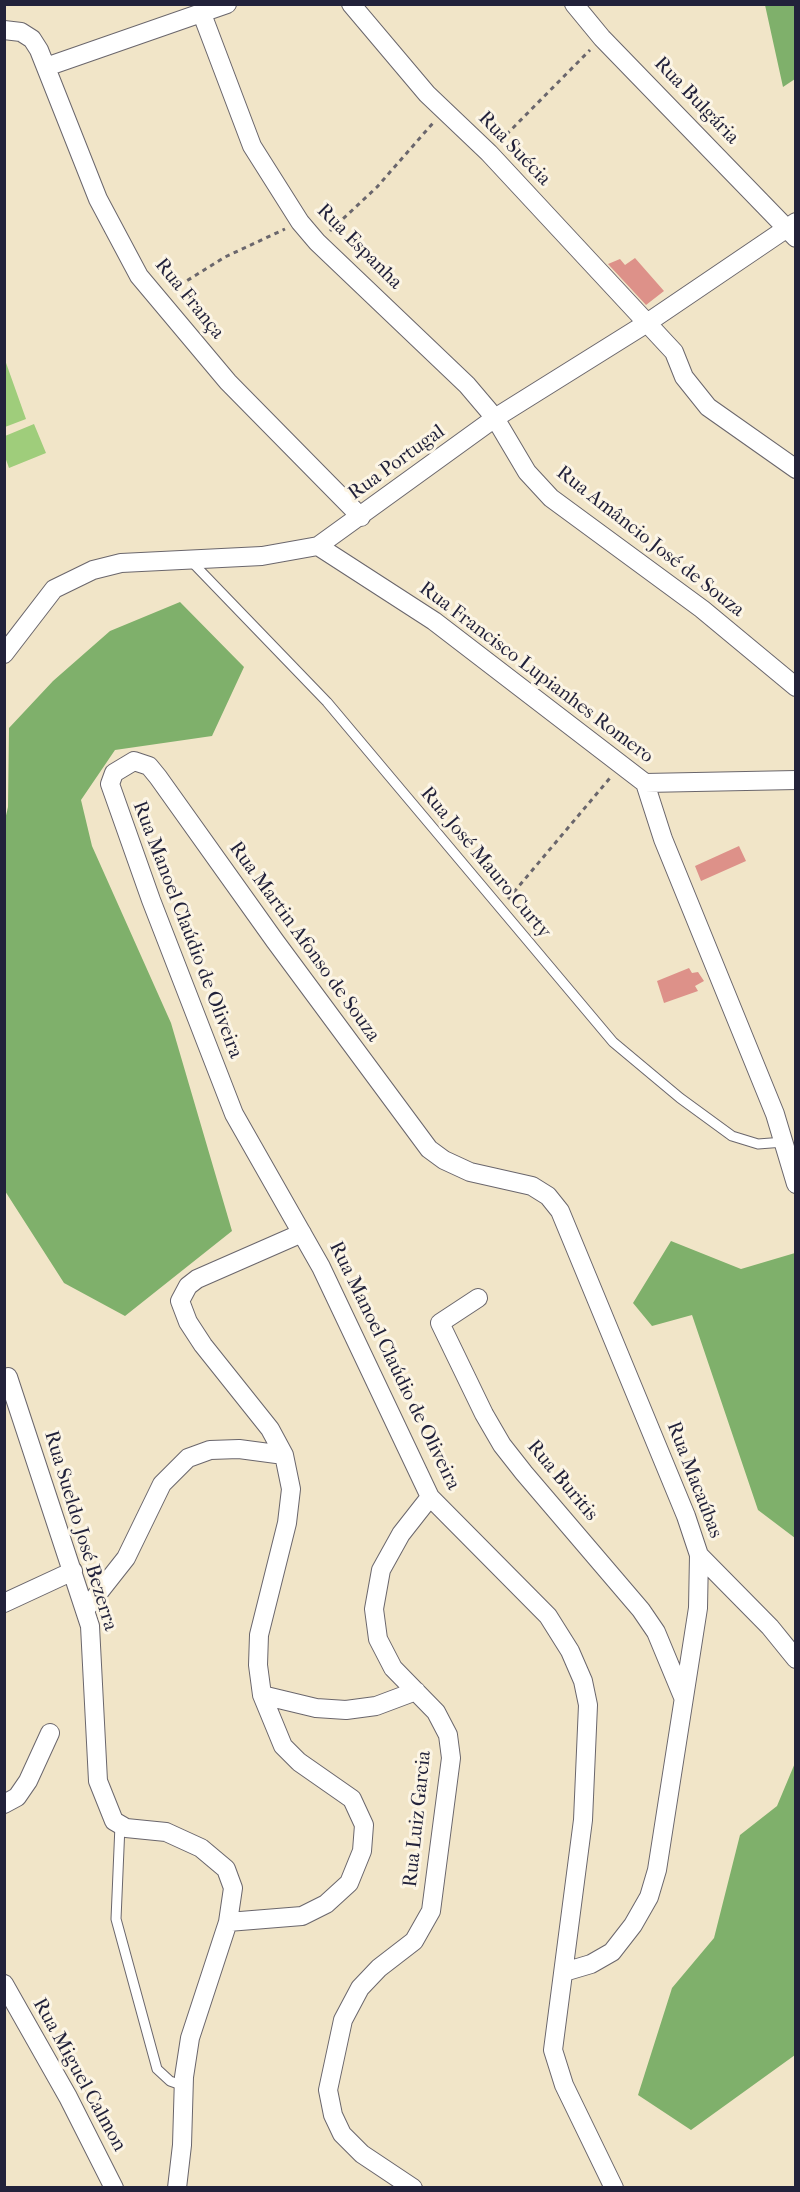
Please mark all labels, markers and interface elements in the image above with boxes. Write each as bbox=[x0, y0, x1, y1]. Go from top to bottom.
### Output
street label: Rua Bulgária bbox=[648, 52, 744, 150]
street label: Rua Suécia bbox=[473, 107, 555, 191]
street label: Rua Espanha bbox=[311, 199, 407, 295]
street label: Rua França bbox=[149, 254, 229, 344]
street label: Rua Portugal bbox=[344, 420, 450, 506]
street label: Rua Amâncio José de Souza bbox=[551, 461, 749, 623]
street label: Rua Francisco Lupianhes Romero bbox=[414, 577, 658, 769]
street label: Rua José Mauro Curty bbox=[415, 782, 555, 944]
street label: Rua Manoel Claúdio de Oliveira bbox=[127, 798, 247, 1062]
street label: Rua Martin Afonso de Souza bbox=[223, 837, 385, 1047]
street label: Rua Manoel Claúdio de Oliveira bbox=[323, 1238, 465, 1494]
street label: Rua Macaúbas bbox=[661, 1418, 727, 1542]
street label: Rua Sueldo José Bezerra bbox=[38, 1428, 122, 1634]
street label: Rua Buritis bbox=[521, 1436, 603, 1526]
street label: Rua Luiz Garcia bbox=[399, 1749, 437, 1889]
street label: Rua Miguel Calmon bbox=[27, 1994, 131, 2156]

